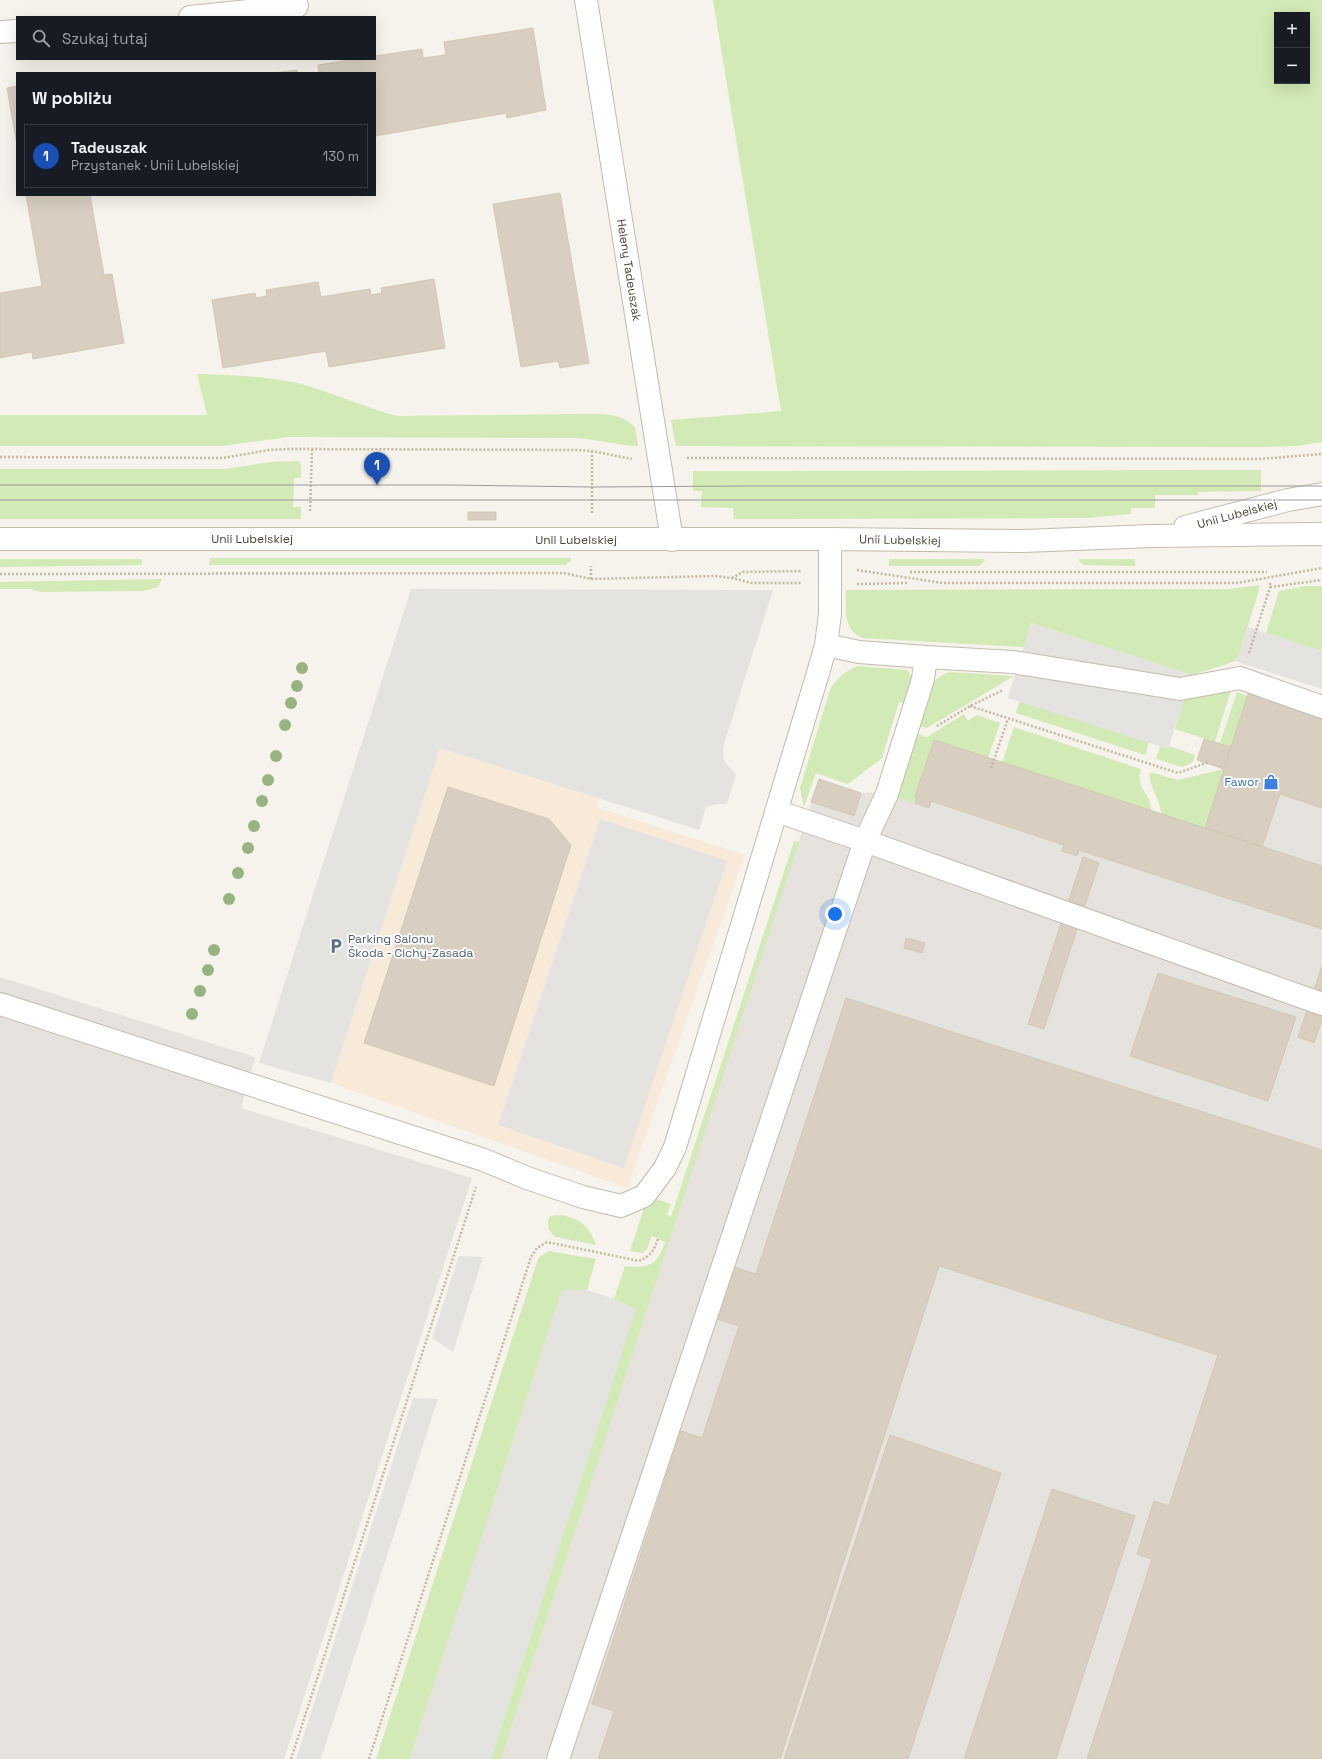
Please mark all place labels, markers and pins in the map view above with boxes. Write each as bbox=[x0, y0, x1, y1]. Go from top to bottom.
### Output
pin: 1 bbox=[364, 452, 390, 485]
shop icon: Fawor bbox=[1262, 773, 1280, 791]
place label: Fawor bbox=[1224, 774, 1259, 790]
place label: Parking Salonu Škoda - Cichy-Zasada bbox=[348, 931, 474, 961]
parking icon: Parking Salonu Škoda - Cichy-Zasada bbox=[327, 937, 345, 955]

